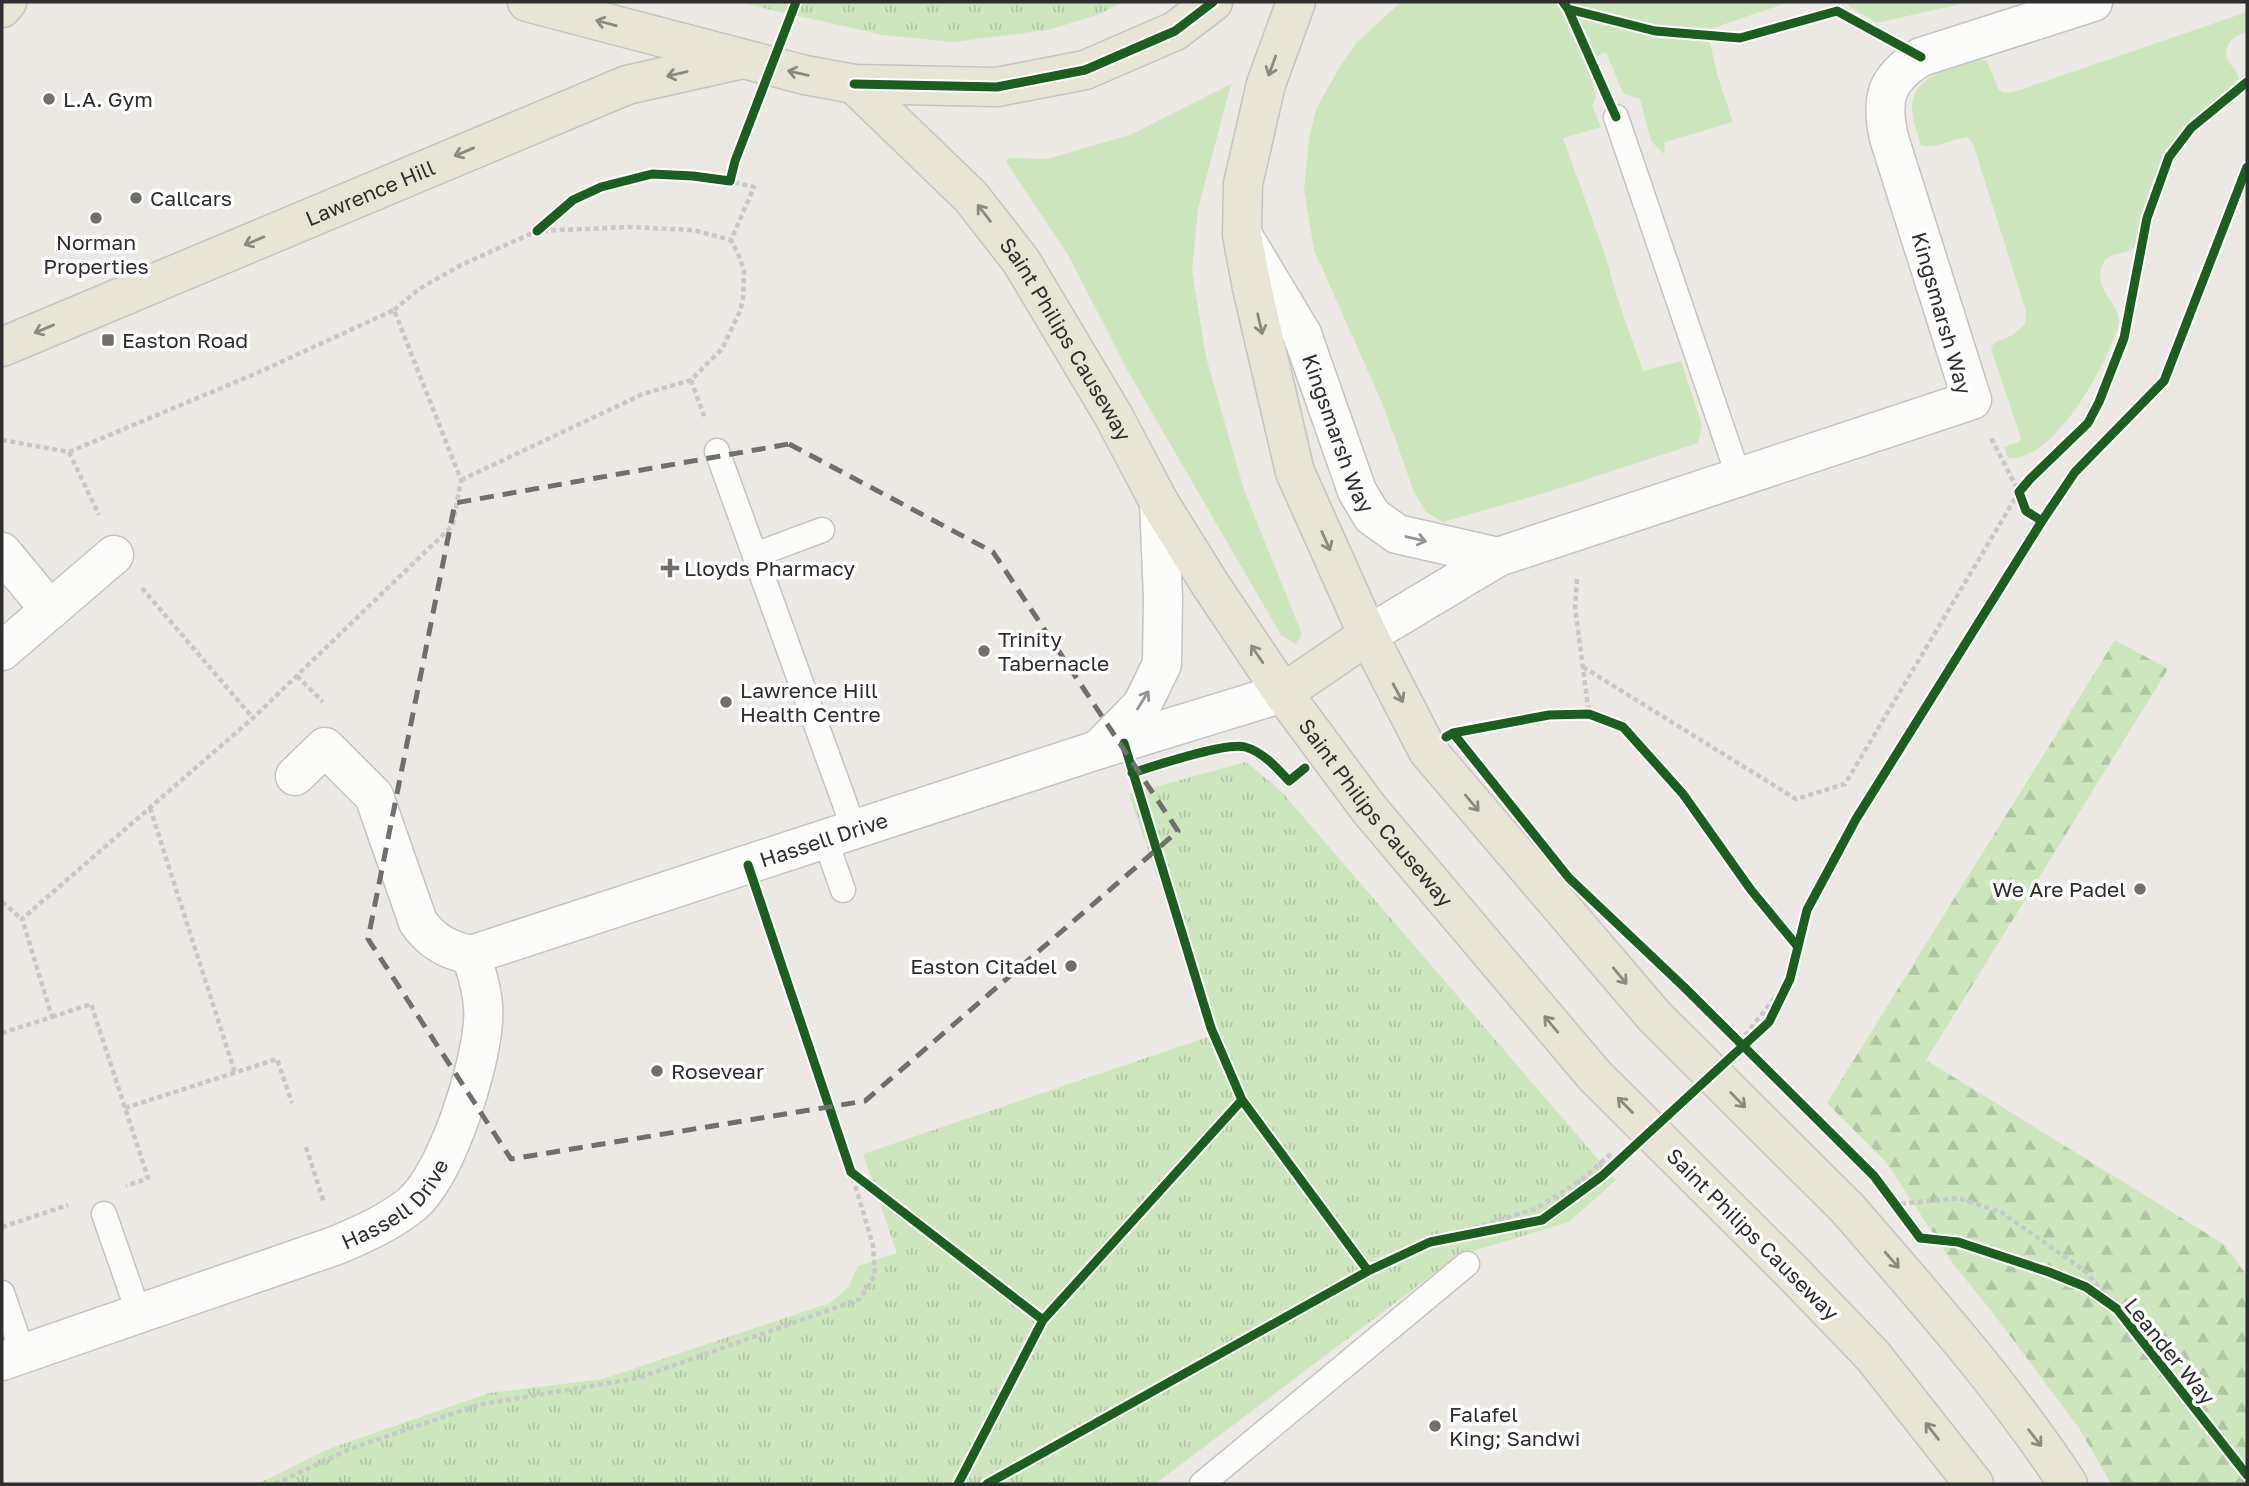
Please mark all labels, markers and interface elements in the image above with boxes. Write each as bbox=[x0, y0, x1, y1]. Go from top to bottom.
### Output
one-way arrow bbox=[595, 16, 618, 29]
one-way arrow bbox=[1265, 54, 1277, 76]
one-way arrow bbox=[787, 66, 810, 79]
one-way arrow bbox=[666, 68, 689, 81]
place label: L.A. Gym bbox=[63, 86, 153, 112]
marker: L.A. Gym bbox=[41, 91, 57, 107]
one-way arrow bbox=[453, 146, 475, 159]
street label: Lawrence Hill bbox=[301, 154, 439, 231]
place label: Callcars bbox=[150, 185, 232, 211]
marker: Callcars bbox=[128, 190, 144, 206]
one-way arrow bbox=[977, 205, 992, 223]
marker: Norman Properties bbox=[88, 210, 104, 226]
place label: Norman Properties bbox=[43, 229, 149, 279]
street label: Kingsmarsh Way bbox=[1906, 229, 1978, 397]
street label: Saint Philips Causeway bbox=[994, 232, 1137, 445]
one-way arrow bbox=[244, 235, 265, 248]
one-way arrow bbox=[1254, 312, 1267, 335]
one-way arrow bbox=[34, 323, 56, 336]
place label: Easton Road bbox=[122, 327, 248, 353]
marker: Easton Road bbox=[100, 332, 116, 348]
street label: Kingsmarsh Way bbox=[1297, 350, 1380, 518]
one-way arrow bbox=[1320, 530, 1333, 551]
one-way arrow bbox=[1404, 532, 1427, 546]
place label: Lloyds Pharmacy bbox=[684, 555, 855, 581]
marker: Lloyds Pharmacy bbox=[662, 560, 678, 576]
place label: Trinity Tabernacle bbox=[998, 626, 1109, 676]
marker: Trinity Tabernacle bbox=[976, 643, 992, 659]
one-way arrow bbox=[1250, 645, 1264, 665]
place label: Lawrence Hill Health Centre bbox=[740, 677, 881, 727]
one-way arrow bbox=[1392, 682, 1405, 703]
one-way arrow bbox=[1136, 690, 1150, 710]
marker: Lawrence Hill Health Centre bbox=[718, 694, 734, 710]
street label: Saint Philips Causeway bbox=[1293, 713, 1459, 912]
one-way arrow bbox=[1464, 793, 1480, 811]
street label: Hassell Drive bbox=[756, 806, 891, 873]
place label: We Are Padel bbox=[1993, 876, 2126, 902]
marker: We Are Padel bbox=[2132, 881, 2148, 897]
place label: Easton Citadel bbox=[910, 953, 1057, 979]
marker: Easton Citadel bbox=[1063, 958, 1079, 974]
one-way arrow bbox=[1612, 967, 1628, 985]
one-way arrow bbox=[1543, 1015, 1559, 1033]
place label: Rosevear bbox=[671, 1058, 764, 1084]
marker: Rosevear bbox=[649, 1063, 665, 1079]
one-way arrow bbox=[1729, 1091, 1746, 1108]
one-way arrow bbox=[1616, 1097, 1633, 1114]
street label: Saint Philips Causeway bbox=[1661, 1142, 1845, 1326]
street label: Hassell Drive bbox=[337, 1154, 454, 1255]
one-way arrow bbox=[1884, 1251, 1900, 1269]
street label: Leander Way bbox=[2119, 1292, 2221, 1410]
place label: Falafel King; Sandwi bbox=[1449, 1401, 1580, 1451]
marker: Falafel King; Sandwi bbox=[1427, 1418, 1443, 1434]
one-way arrow bbox=[1924, 1422, 1939, 1440]
one-way arrow bbox=[2027, 1428, 2042, 1446]

